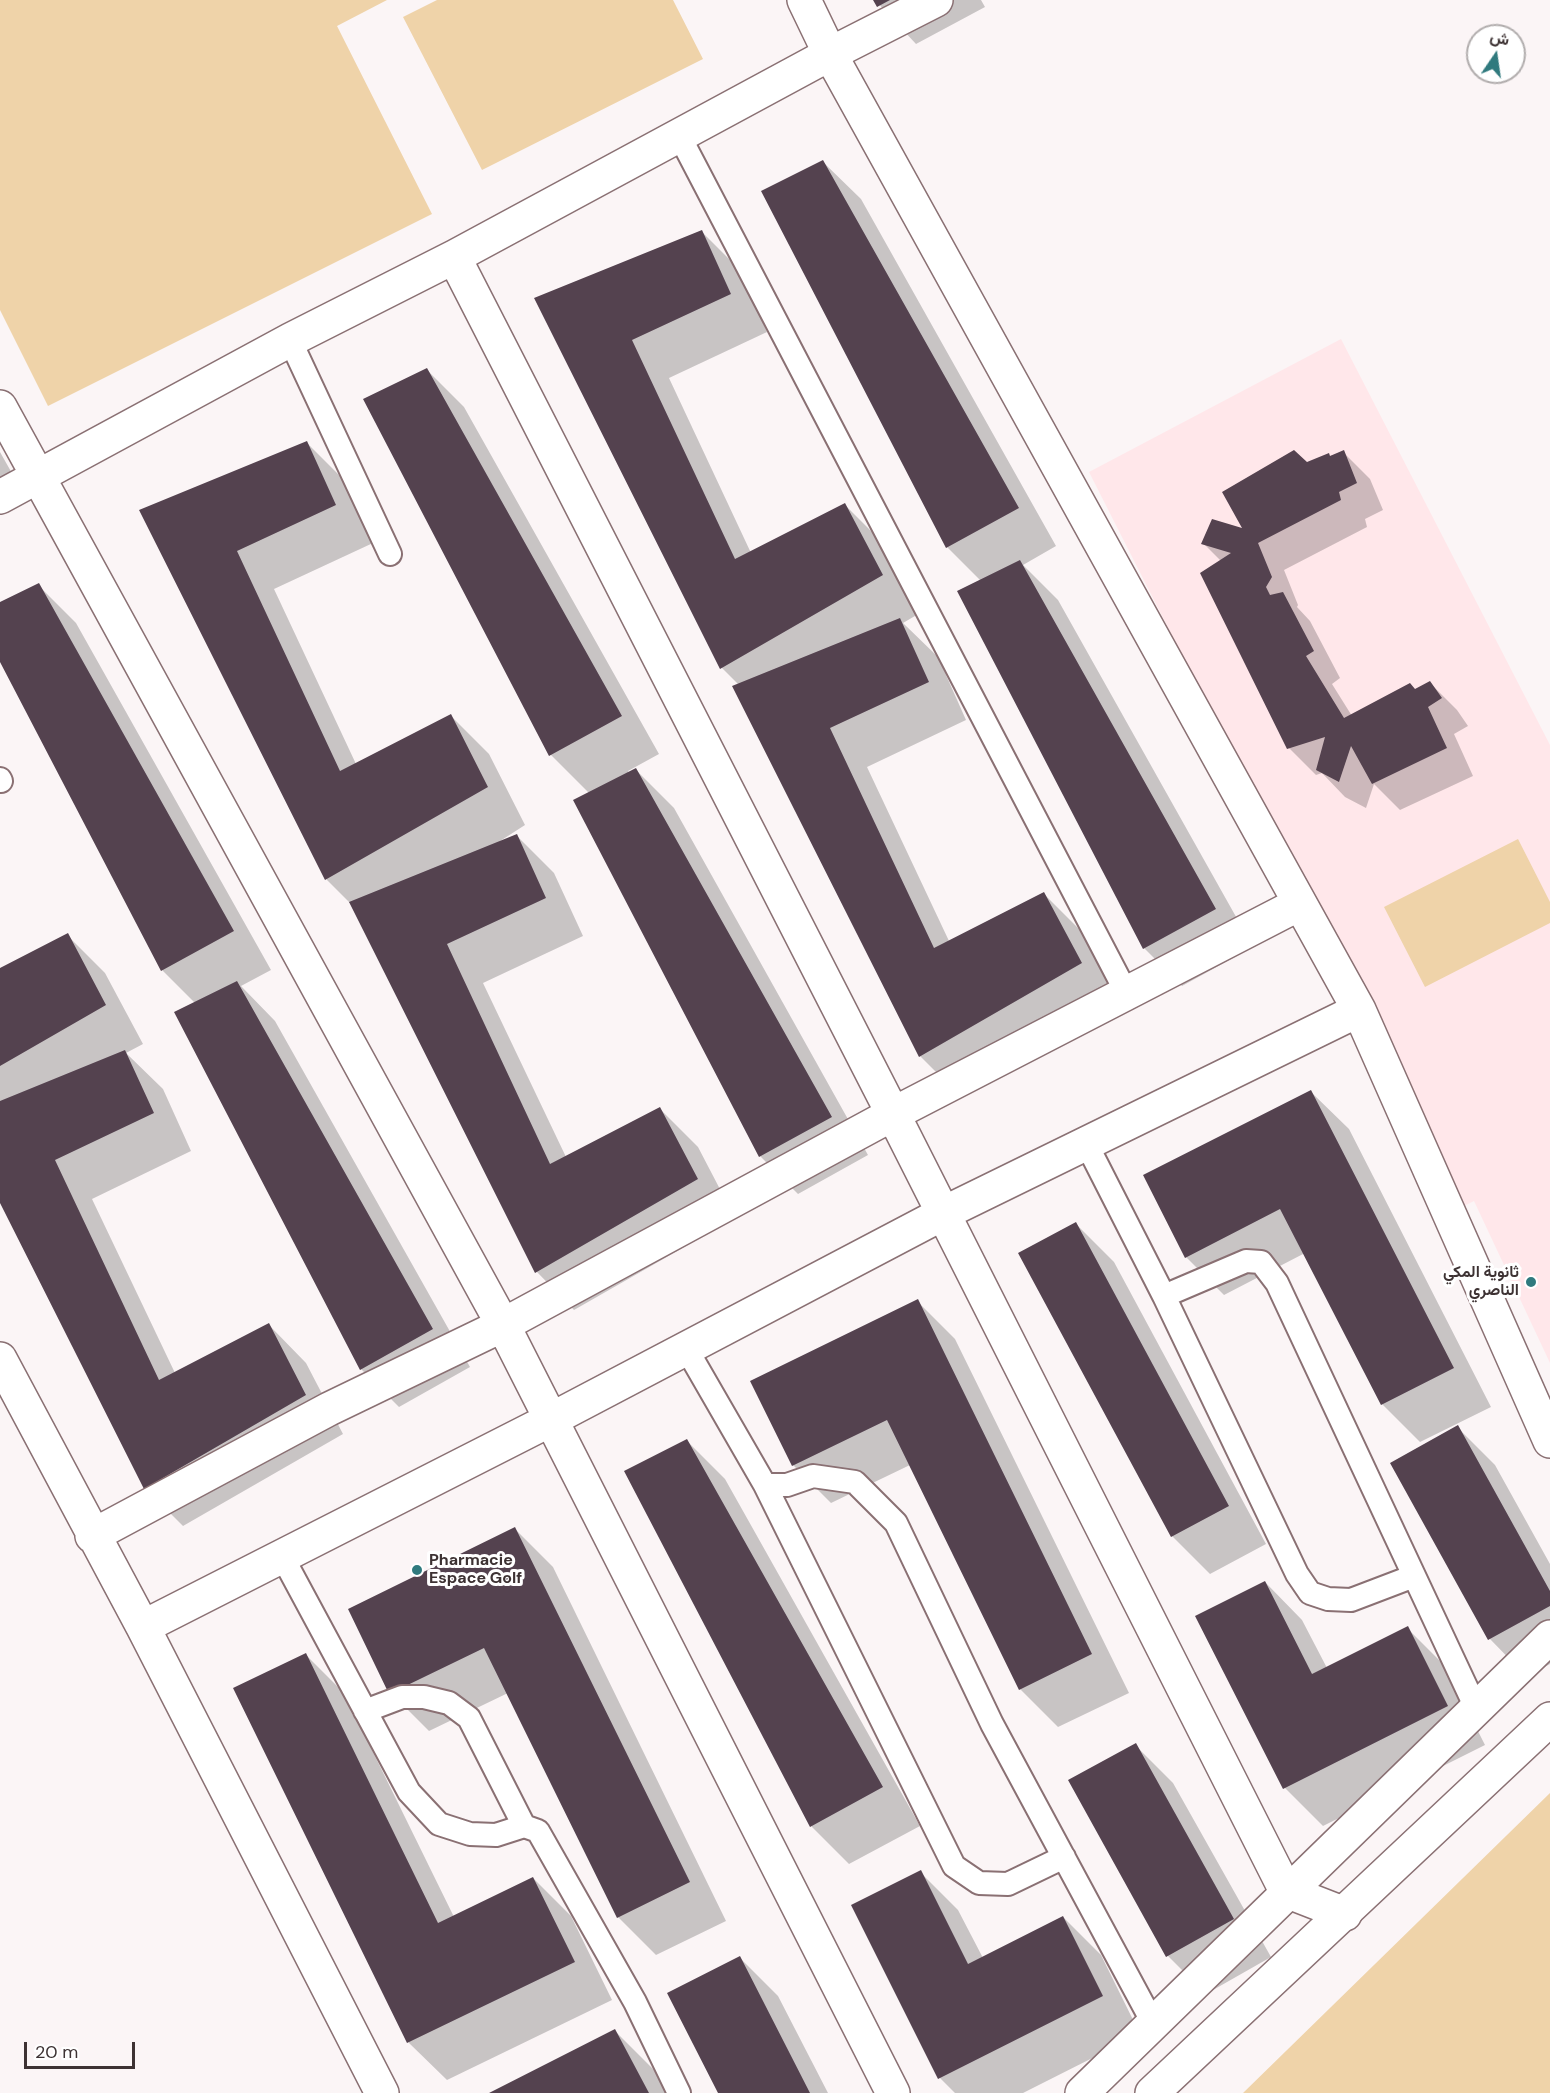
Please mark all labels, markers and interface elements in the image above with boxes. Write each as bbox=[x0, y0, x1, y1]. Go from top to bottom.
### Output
north arrow bbox=[1466, 24, 1526, 84]
text: ش bbox=[1488, 26, 1511, 50]
place label: ثانوية المكي الناصري bbox=[1443, 1263, 1519, 1301]
marker: ثانوية المكي الناصري bbox=[1524, 1275, 1538, 1289]
place label: Pharmacie Espace Golf bbox=[429, 1551, 522, 1589]
marker: Pharmacie Espace Golf bbox=[410, 1563, 424, 1577]
scale bar bbox=[27, 2030, 138, 2068]
text: 20 m bbox=[35, 2040, 78, 2064]

